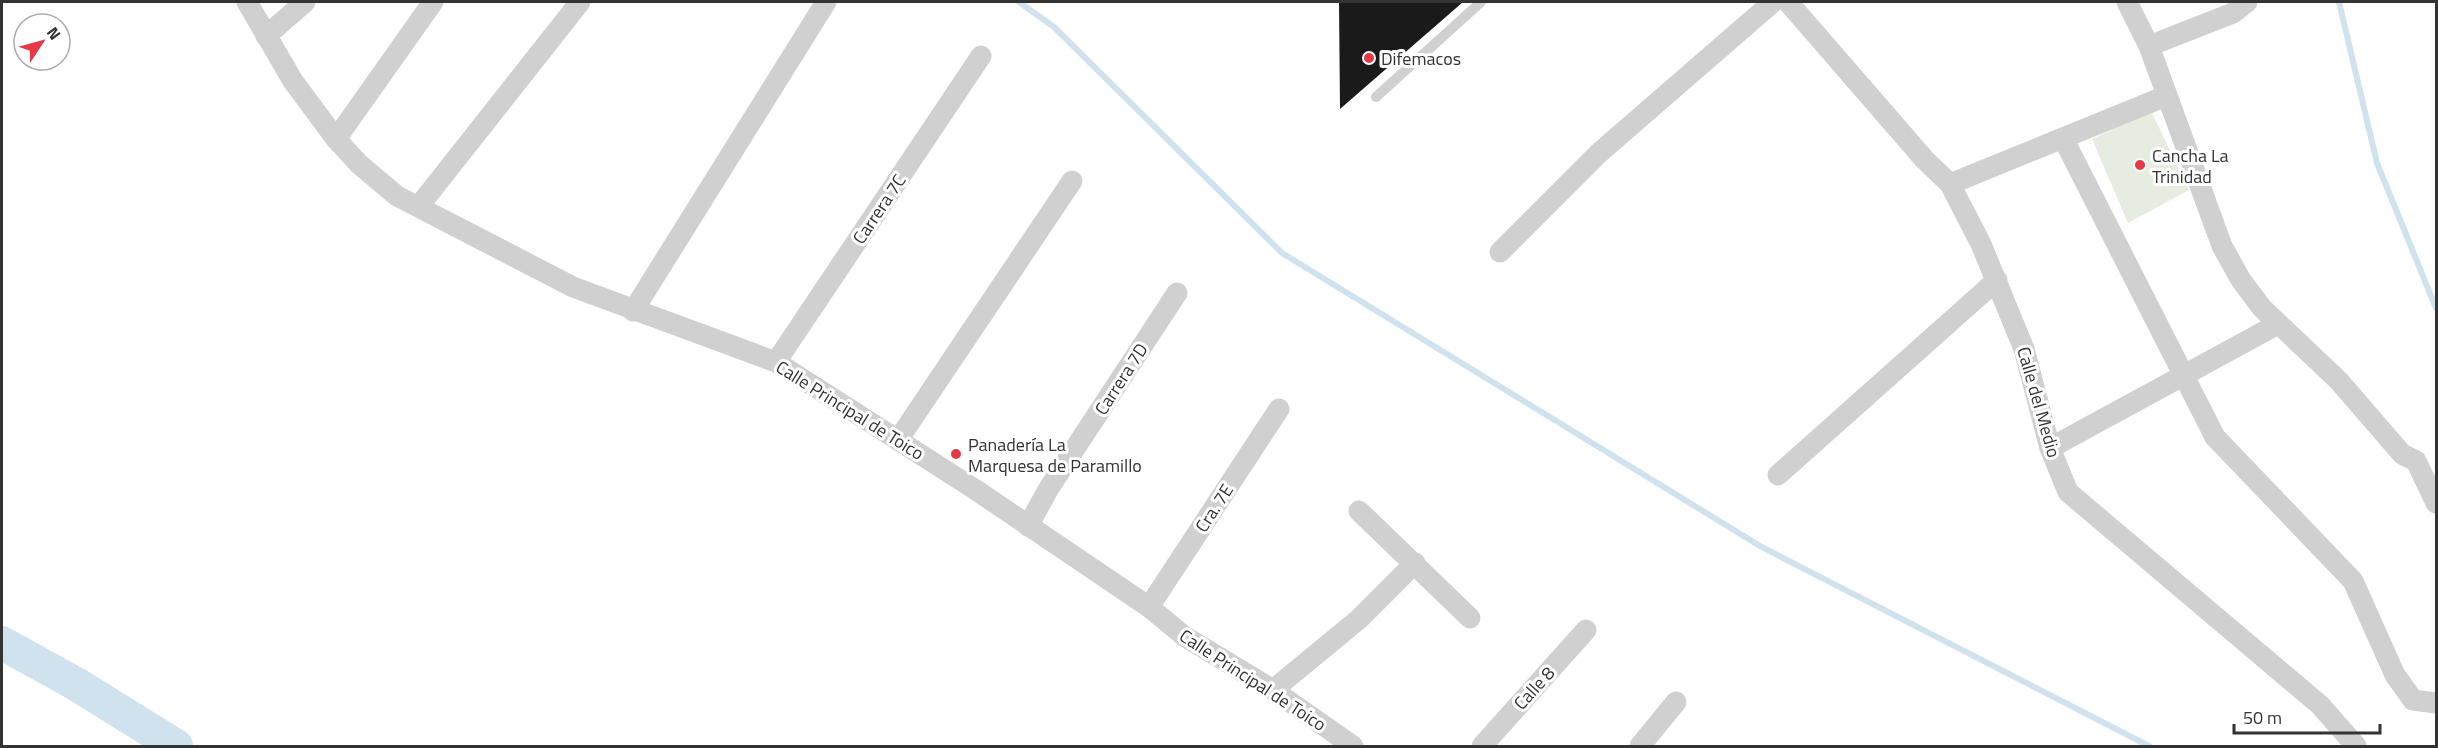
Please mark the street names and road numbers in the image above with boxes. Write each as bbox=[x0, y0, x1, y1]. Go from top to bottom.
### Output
street label: Carrera 7C bbox=[846, 168, 912, 249]
street label: Carrera 7D bbox=[1088, 338, 1154, 420]
street label: Calle del Medio bbox=[2010, 343, 2068, 461]
street label: Calle Principal de Toico bbox=[771, 353, 929, 467]
street label: Cra. 7E bbox=[1188, 478, 1240, 538]
street label: Calle Principal de Toico bbox=[1174, 622, 1332, 738]
street label: Calle 8 bbox=[1507, 660, 1561, 716]

